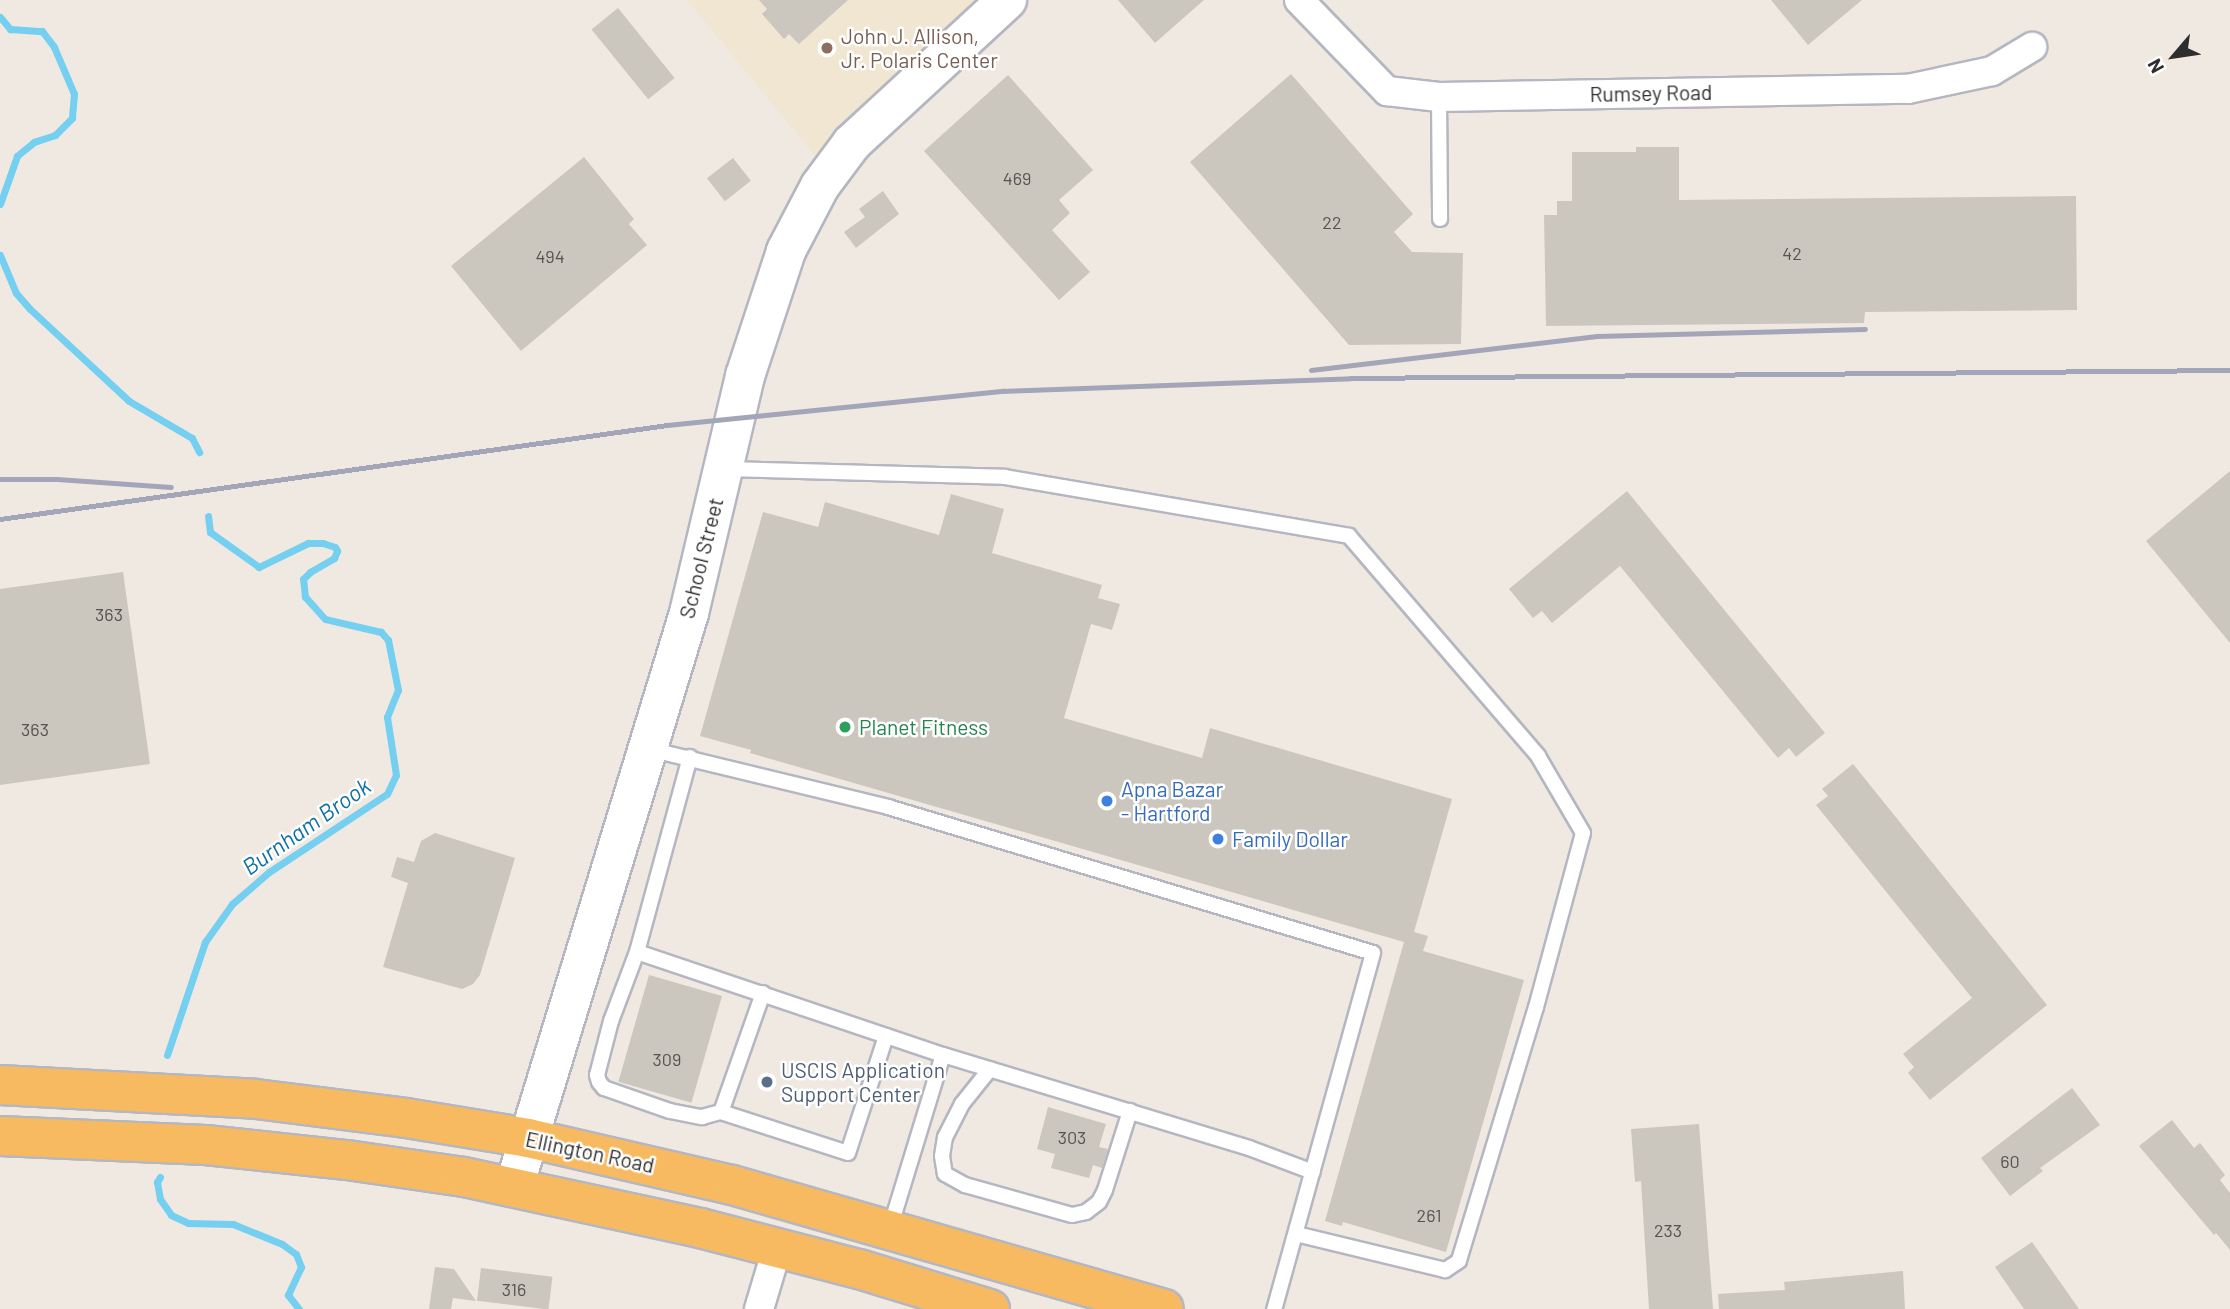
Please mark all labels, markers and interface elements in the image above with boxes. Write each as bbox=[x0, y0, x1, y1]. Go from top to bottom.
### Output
north arrow bbox=[2139, 21, 2209, 91]
place label: John J. Allison, Jr. Polaris Center bbox=[841, 23, 998, 73]
marker: John J. Allison, Jr. Polaris Center bbox=[819, 40, 835, 56]
text: N bbox=[2142, 55, 2168, 78]
street label: Rumsey Road bbox=[1589, 79, 1713, 107]
house number: 469 bbox=[1003, 167, 1031, 189]
house number: 22 bbox=[1322, 211, 1342, 233]
house number: 42 bbox=[1782, 242, 1802, 264]
house number: 494 bbox=[535, 245, 565, 267]
street label: School Street bbox=[674, 495, 728, 621]
house number: 363 bbox=[95, 603, 123, 625]
place label: Planet Fitness bbox=[859, 714, 988, 740]
house number: 363 bbox=[21, 718, 49, 740]
marker: Planet Fitness bbox=[837, 719, 853, 735]
water label: Burnham Brook bbox=[237, 772, 375, 880]
place label: Apna Bazar - Hartford bbox=[1121, 776, 1223, 826]
marker: Apna Bazar - Hartford bbox=[1099, 793, 1115, 809]
place label: Family Dollar bbox=[1232, 826, 1348, 852]
marker: Family Dollar bbox=[1210, 831, 1226, 847]
house number: 309 bbox=[653, 1048, 681, 1070]
place label: USCIS Application Support Center bbox=[781, 1057, 945, 1107]
marker: USCIS Application Support Center bbox=[759, 1074, 775, 1090]
street label: Ellington Road bbox=[523, 1126, 657, 1178]
house number: 303 bbox=[1058, 1126, 1086, 1148]
house number: 60 bbox=[2000, 1150, 2020, 1172]
house number: 261 bbox=[1417, 1204, 1441, 1226]
house number: 233 bbox=[1654, 1219, 1682, 1241]
house number: 316 bbox=[502, 1278, 526, 1300]

